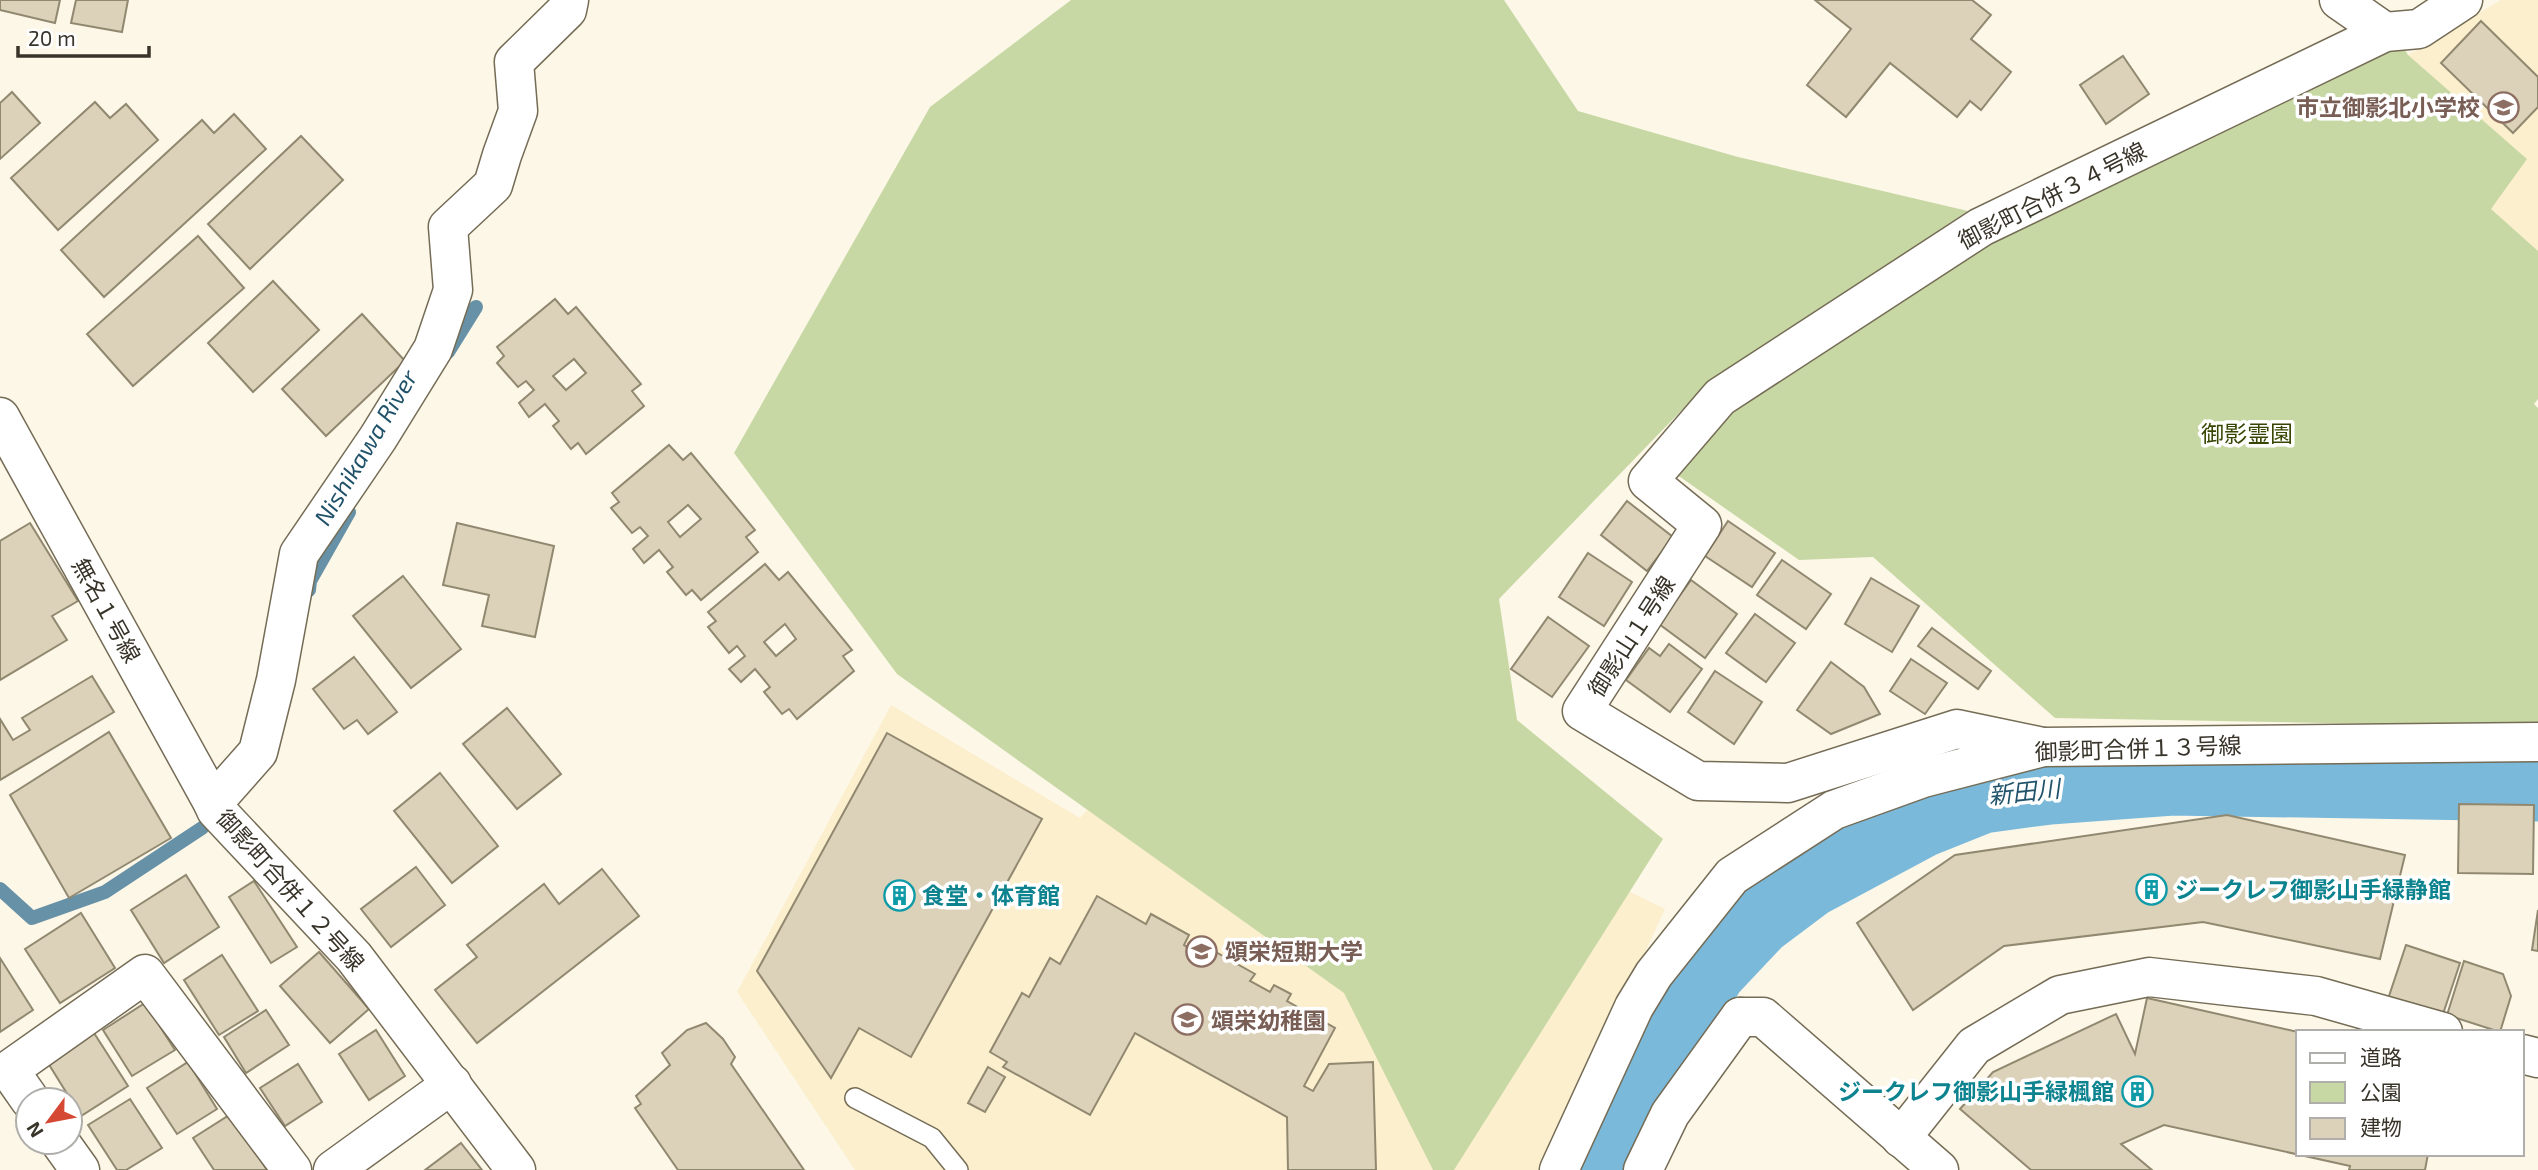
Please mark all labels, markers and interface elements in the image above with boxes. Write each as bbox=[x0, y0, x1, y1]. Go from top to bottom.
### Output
scale bar bbox=[18, 14, 149, 58]
text: 20 m bbox=[28, 25, 76, 50]
school or university icon: 市立御影北小学校 bbox=[2486, 90, 2520, 124]
place label: 市立御影北小学校 bbox=[2296, 93, 2480, 121]
street label: 御影町合併３４号線 bbox=[1953, 136, 2151, 254]
water label: Nishikawa River bbox=[307, 364, 423, 530]
park label: 御影霊園 bbox=[2201, 419, 2293, 447]
street label: 無名１号線 bbox=[67, 553, 147, 667]
street label: 御影山１号線 bbox=[1582, 571, 1680, 701]
street label: 御影町合併１３号線 bbox=[2034, 730, 2242, 766]
water label: 新田川 bbox=[1987, 773, 2064, 809]
street label: 御影町合併１２号線 bbox=[211, 804, 371, 976]
building icon: ジークレフ御影山手緑静館 bbox=[2135, 872, 2169, 906]
place label: ジークレフ御影山手緑静館 bbox=[2175, 875, 2451, 903]
building icon: 食堂・体育館 bbox=[882, 878, 916, 912]
place label: 食堂・体育館 bbox=[922, 881, 1060, 909]
school or university icon: 頌栄短期大学 bbox=[1185, 934, 1219, 968]
place label: 頌栄短期大学 bbox=[1225, 937, 1363, 965]
school or university icon: 頌栄幼稚園 bbox=[1171, 1003, 1205, 1037]
place label: 頌栄幼稚園 bbox=[1211, 1006, 1326, 1034]
legend bbox=[2296, 1030, 2524, 1156]
text: 道路 bbox=[2360, 1044, 2402, 1069]
building icon: ジークレフ御影山手緑楓館 bbox=[2120, 1074, 2154, 1108]
place label: ジークレフ御影山手緑楓館 bbox=[1838, 1077, 2114, 1105]
text: 公園 bbox=[2360, 1079, 2402, 1104]
north arrow bbox=[14, 1086, 84, 1156]
text: 建物 bbox=[2360, 1114, 2402, 1139]
text: N bbox=[21, 1118, 48, 1142]

